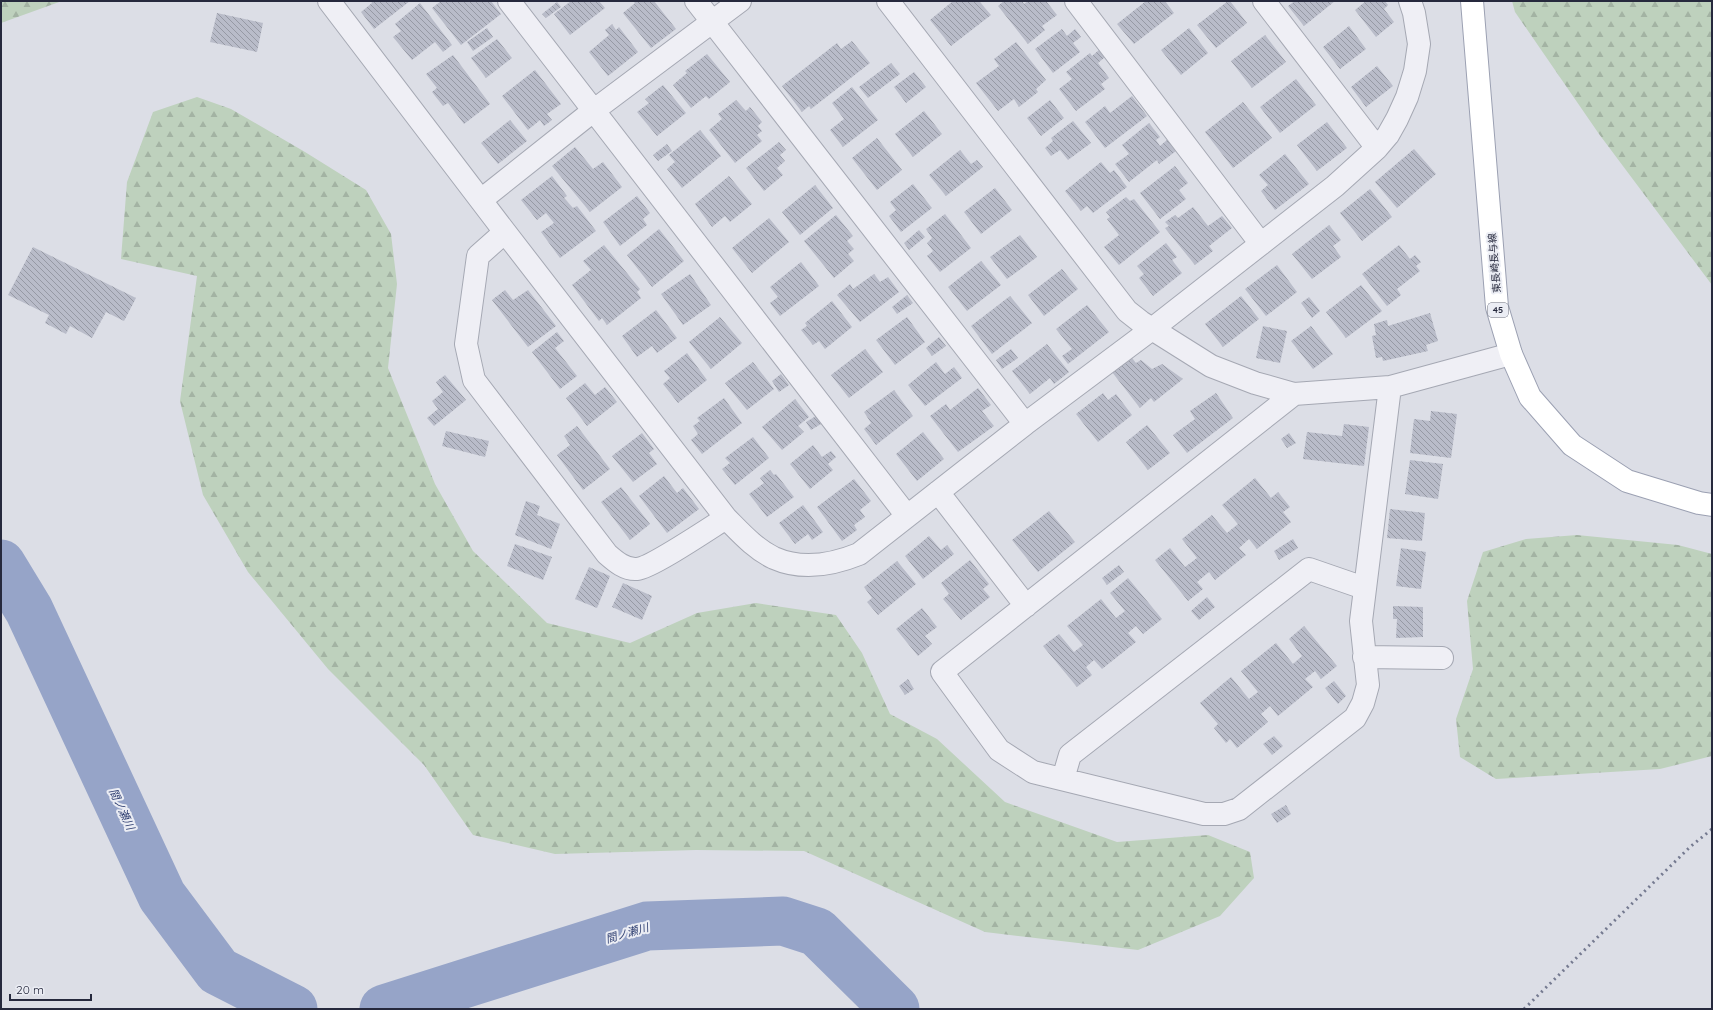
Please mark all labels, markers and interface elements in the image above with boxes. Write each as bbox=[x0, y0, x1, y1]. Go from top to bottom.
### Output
street label: 東長崎長与線 bbox=[1485, 233, 1504, 293]
road number: 45 bbox=[1488, 303, 1508, 317]
water label: 間ノ瀬川 bbox=[106, 786, 138, 833]
water label: 間ノ瀬川 bbox=[604, 920, 651, 946]
scale bar bbox=[10, 976, 91, 1002]
text: 20 m bbox=[16, 982, 44, 997]

